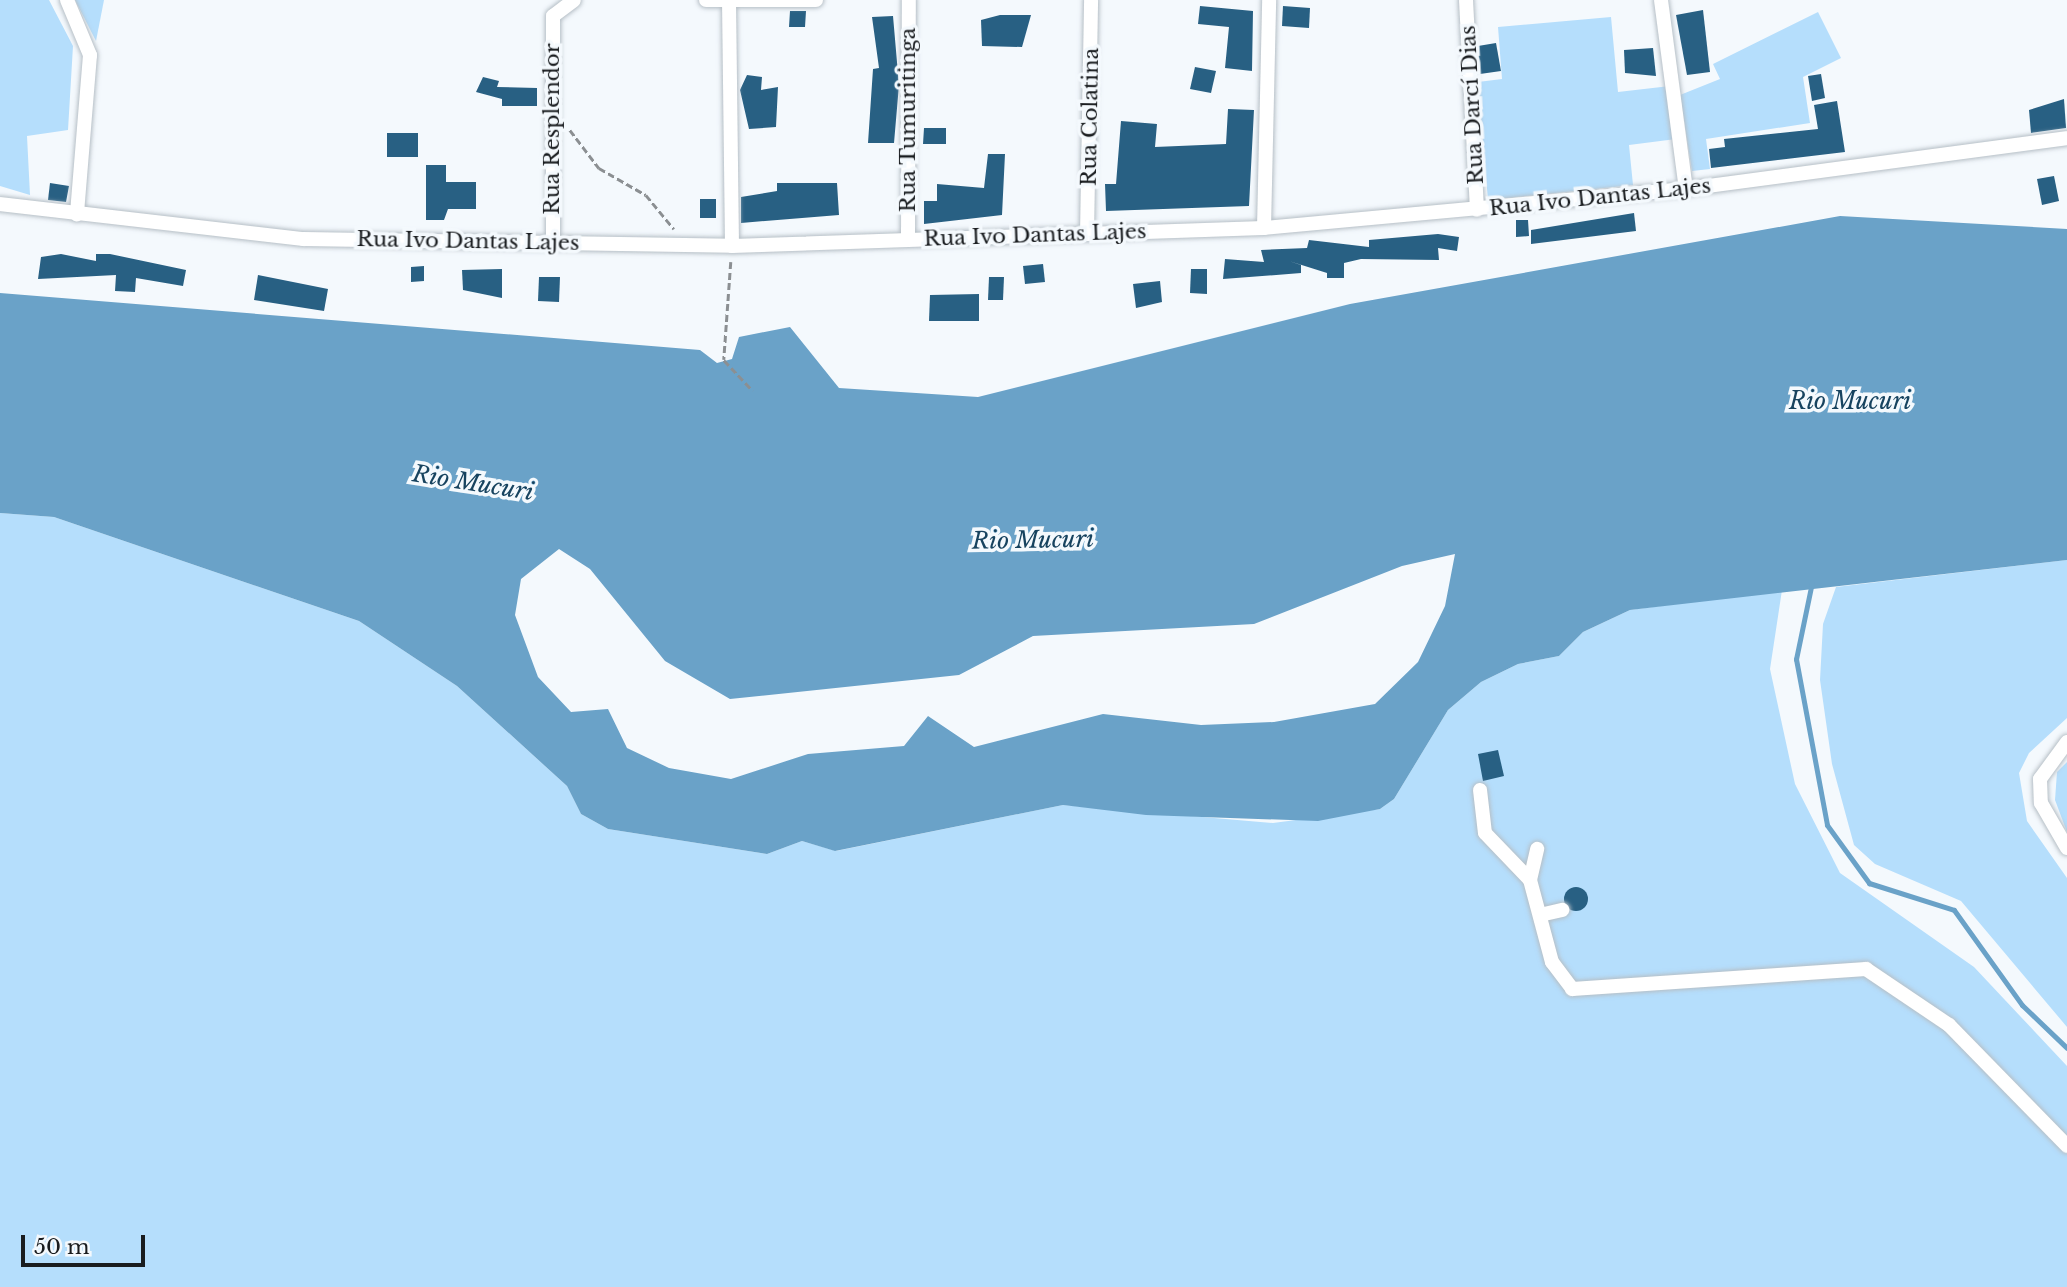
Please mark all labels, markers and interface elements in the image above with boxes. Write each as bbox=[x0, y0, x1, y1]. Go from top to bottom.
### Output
street label: Rua Darcí Dias bbox=[1455, 25, 1489, 185]
street label: Rua Tumuritinga bbox=[895, 27, 921, 213]
street label: Rua Resplendor bbox=[539, 43, 565, 215]
street label: Rua Colatina bbox=[1076, 48, 1104, 186]
street label: Rua Ivo Dantas Lajes bbox=[1488, 173, 1712, 221]
street label: Rua Ivo Dantas Lajes bbox=[923, 219, 1147, 251]
street label: Rua Ivo Dantas Lajes bbox=[356, 226, 580, 256]
water label: Rio Mucuri bbox=[1789, 387, 1911, 415]
water label: Rio Mucuri bbox=[410, 460, 536, 506]
water label: Rio Mucuri bbox=[972, 525, 1094, 555]
scale bar bbox=[24, 1220, 149, 1264]
text: 50 m bbox=[34, 1234, 89, 1260]

